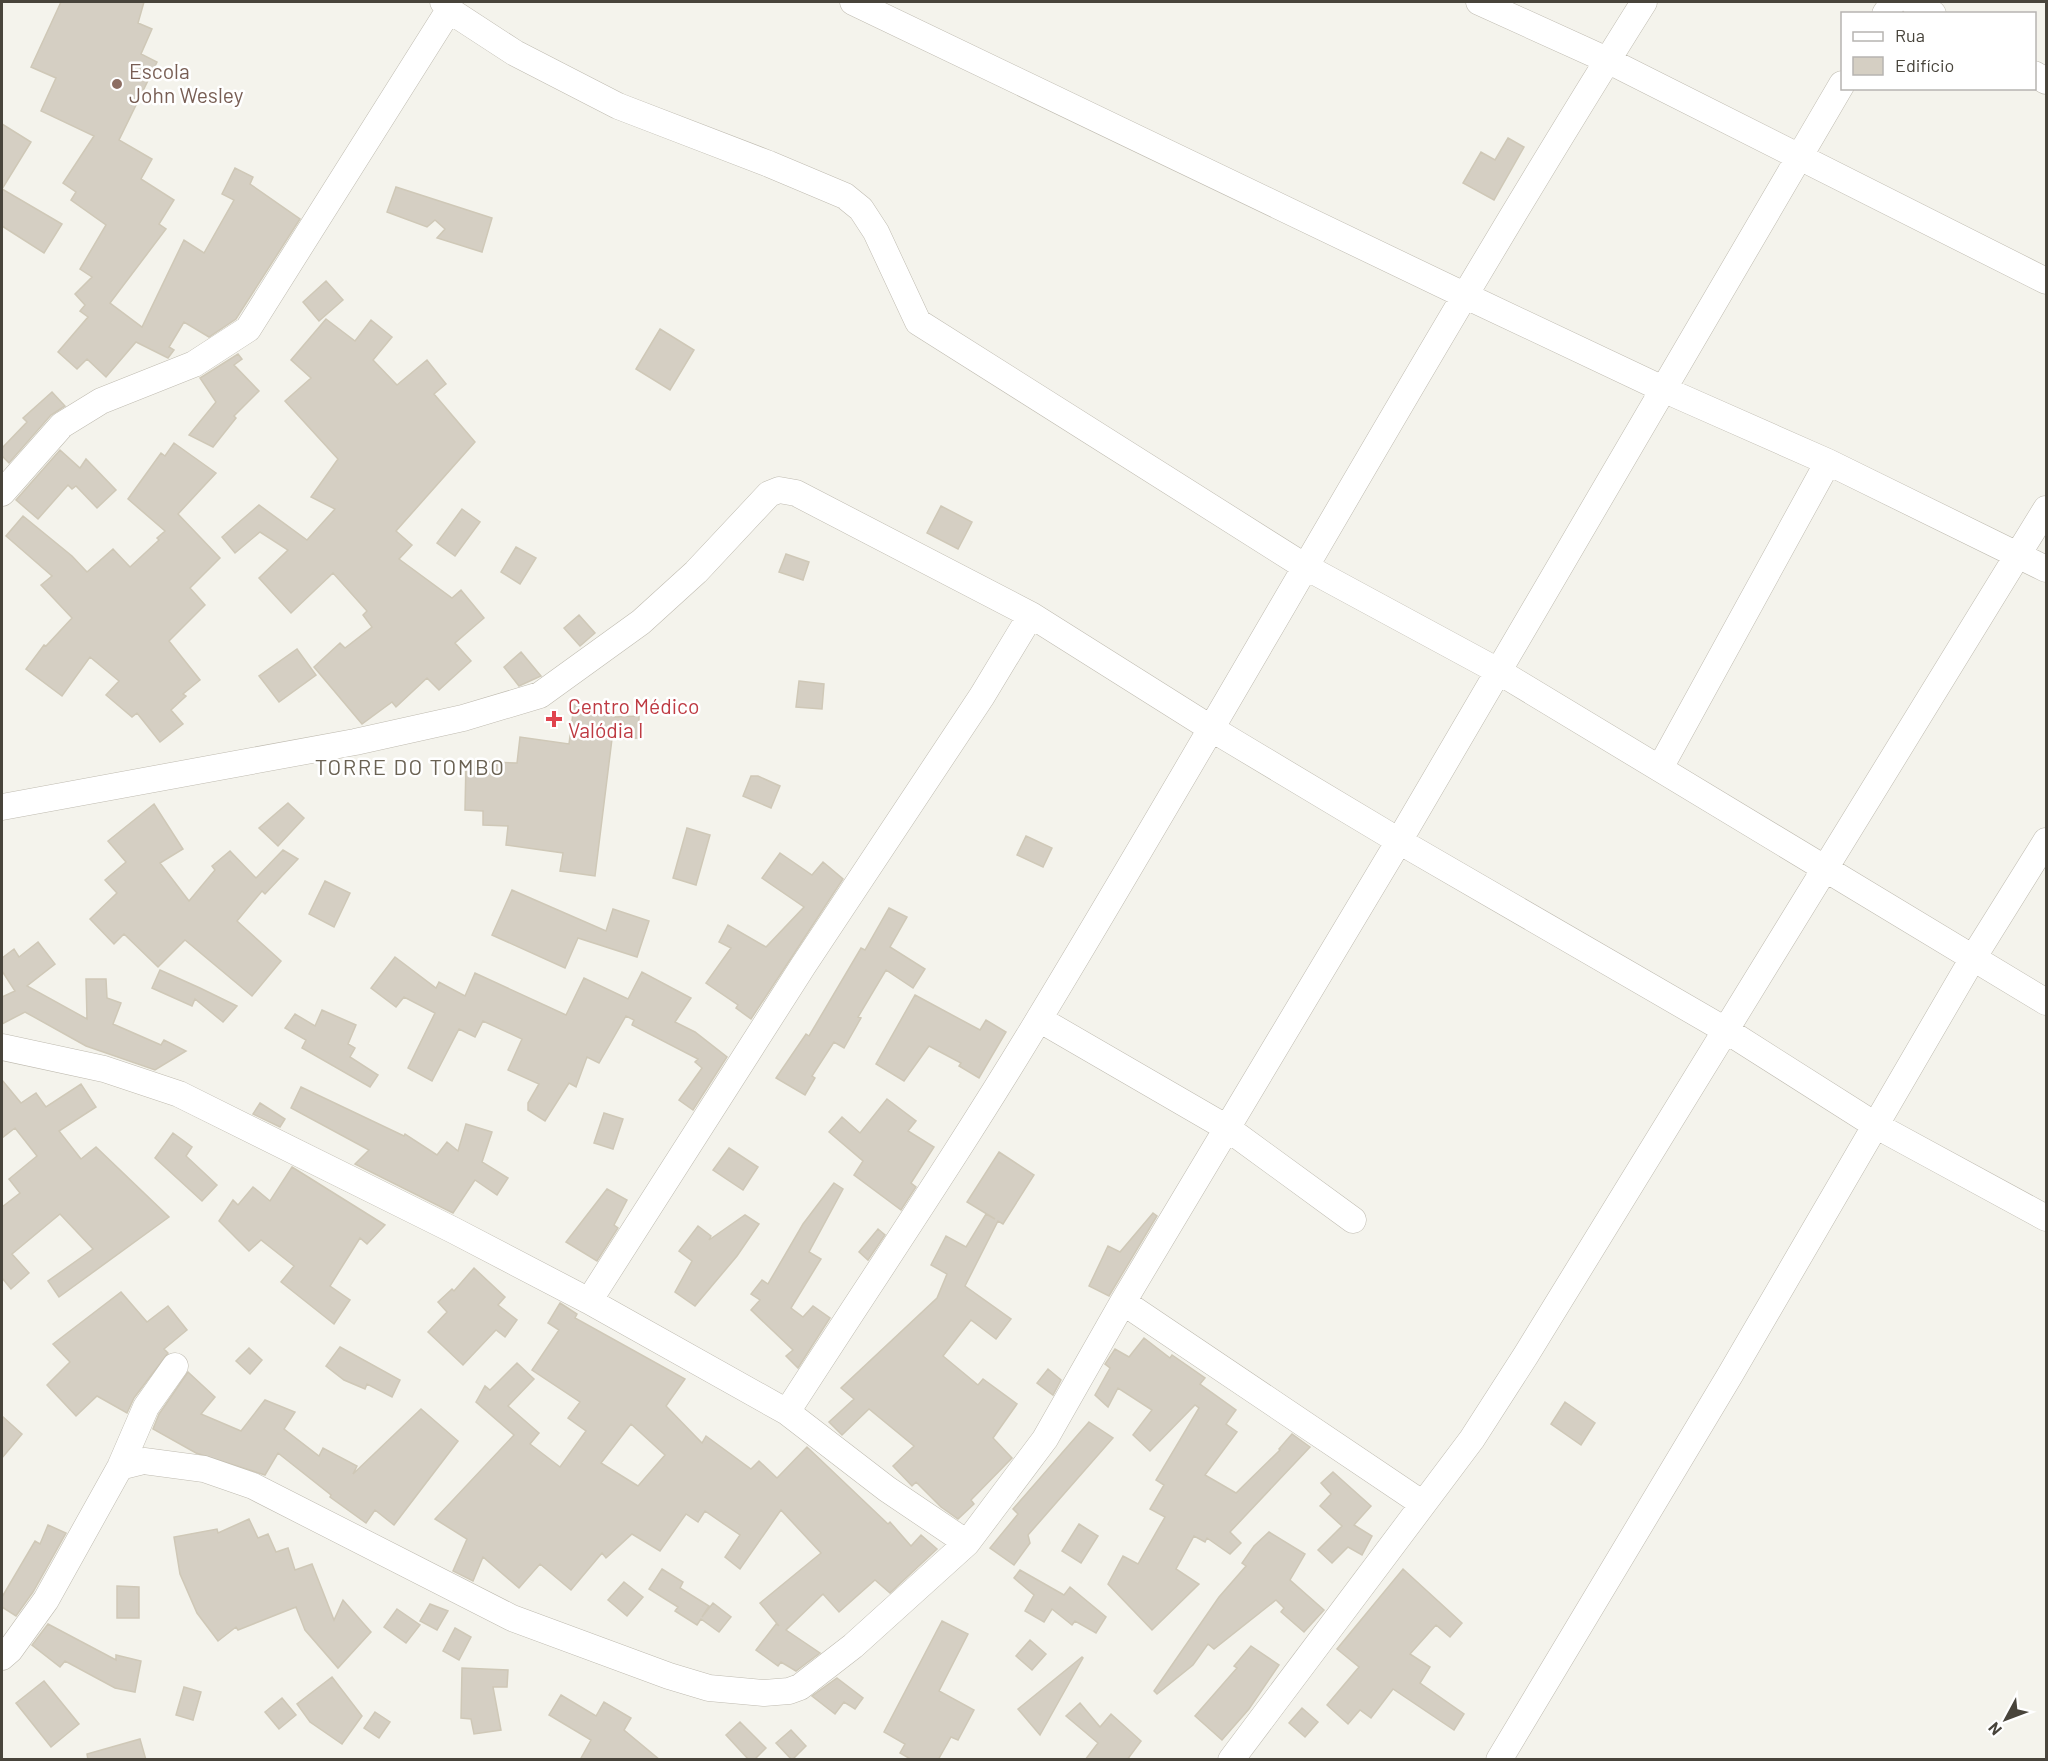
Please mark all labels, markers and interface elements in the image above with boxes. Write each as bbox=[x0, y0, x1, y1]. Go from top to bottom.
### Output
legend bbox=[1841, 12, 2036, 90]
text: Rua bbox=[1895, 24, 1925, 46]
text: Edifício bbox=[1895, 54, 1954, 76]
place label: Escola John Wesley bbox=[129, 58, 244, 107]
marker: Escola John Wesley bbox=[110, 77, 124, 91]
place label: Centro Médico Valódia I bbox=[568, 693, 699, 742]
marker: Centro Médico Valódia I bbox=[545, 710, 563, 728]
district label: TORRE DO TOMBO bbox=[315, 753, 505, 779]
north arrow bbox=[1976, 1689, 2036, 1749]
text: N bbox=[1984, 1719, 2005, 1739]

